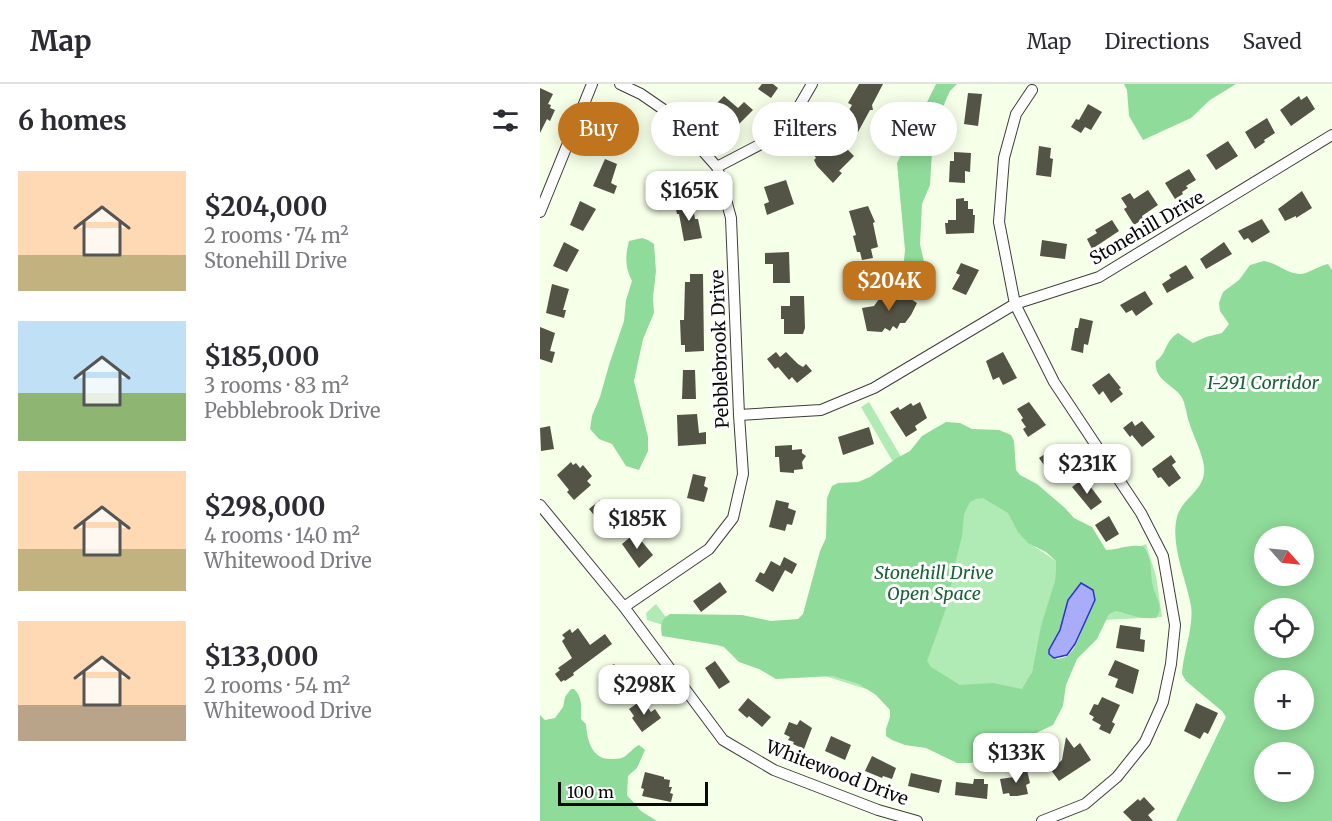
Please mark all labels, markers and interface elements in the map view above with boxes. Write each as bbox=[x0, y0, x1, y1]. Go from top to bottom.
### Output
text: Map bbox=[30, 23, 92, 59]
text: Map bbox=[1027, 28, 1071, 55]
text: Directions bbox=[1104, 28, 1209, 55]
text: Saved bbox=[1242, 28, 1302, 55]
chip: Buy bbox=[558, 102, 639, 156]
chip: Rent bbox=[651, 102, 740, 156]
chip: Filters bbox=[752, 102, 858, 156]
chip: New bbox=[870, 102, 957, 156]
text: 6 homes bbox=[18, 104, 127, 137]
icon: filters bbox=[489, 104, 522, 137]
pin: $165K bbox=[647, 171, 731, 222]
text: $165K bbox=[660, 178, 718, 203]
street label: Stonehill Drive bbox=[1085, 185, 1208, 270]
text: $204,000 bbox=[204, 190, 327, 223]
icon: home bbox=[66, 195, 138, 267]
text: 2 rooms · 74 m² bbox=[204, 223, 349, 248]
text: Stonehill Drive bbox=[204, 248, 347, 273]
pin: $204K bbox=[847, 261, 931, 312]
text: $204K bbox=[857, 268, 921, 293]
street label: Pebblebrook Drive bbox=[705, 269, 734, 429]
text: $185,000 bbox=[204, 340, 320, 373]
icon: home bbox=[66, 345, 138, 417]
park label: I-291 Corridor bbox=[1207, 371, 1320, 394]
text: 3 rooms · 83 m² bbox=[204, 373, 349, 398]
text: Pebblebrook Drive bbox=[204, 398, 381, 423]
pin: $231K bbox=[1045, 444, 1129, 495]
text: $231K bbox=[1058, 451, 1116, 476]
text: $298,000 bbox=[204, 490, 326, 523]
icon: home bbox=[66, 495, 138, 567]
pin: $185K bbox=[595, 499, 679, 550]
text: $185K bbox=[607, 506, 667, 531]
text: 4 rooms · 140 m² bbox=[204, 523, 360, 548]
north arrow bbox=[1254, 526, 1314, 586]
map controls bbox=[1254, 526, 1314, 802]
text: Whitewood Drive bbox=[204, 548, 372, 573]
park label: Stonehill Drive Open Space bbox=[874, 561, 994, 605]
button: locate bbox=[1254, 598, 1314, 658]
text: $133,000 bbox=[204, 640, 318, 673]
icon: home bbox=[66, 645, 138, 717]
pin: $298K bbox=[602, 665, 686, 716]
button: + bbox=[1254, 670, 1314, 730]
text: $298K bbox=[612, 672, 676, 697]
text: 2 rooms · 54 m² bbox=[204, 673, 350, 698]
text: Whitewood Drive bbox=[204, 698, 372, 723]
pin: $133K bbox=[974, 733, 1058, 784]
street label: Whitewood Drive bbox=[762, 734, 912, 810]
text: $133K bbox=[987, 740, 1045, 765]
button: − bbox=[1254, 742, 1314, 802]
scale bar bbox=[558, 779, 708, 806]
text: 100 m bbox=[567, 782, 614, 802]

